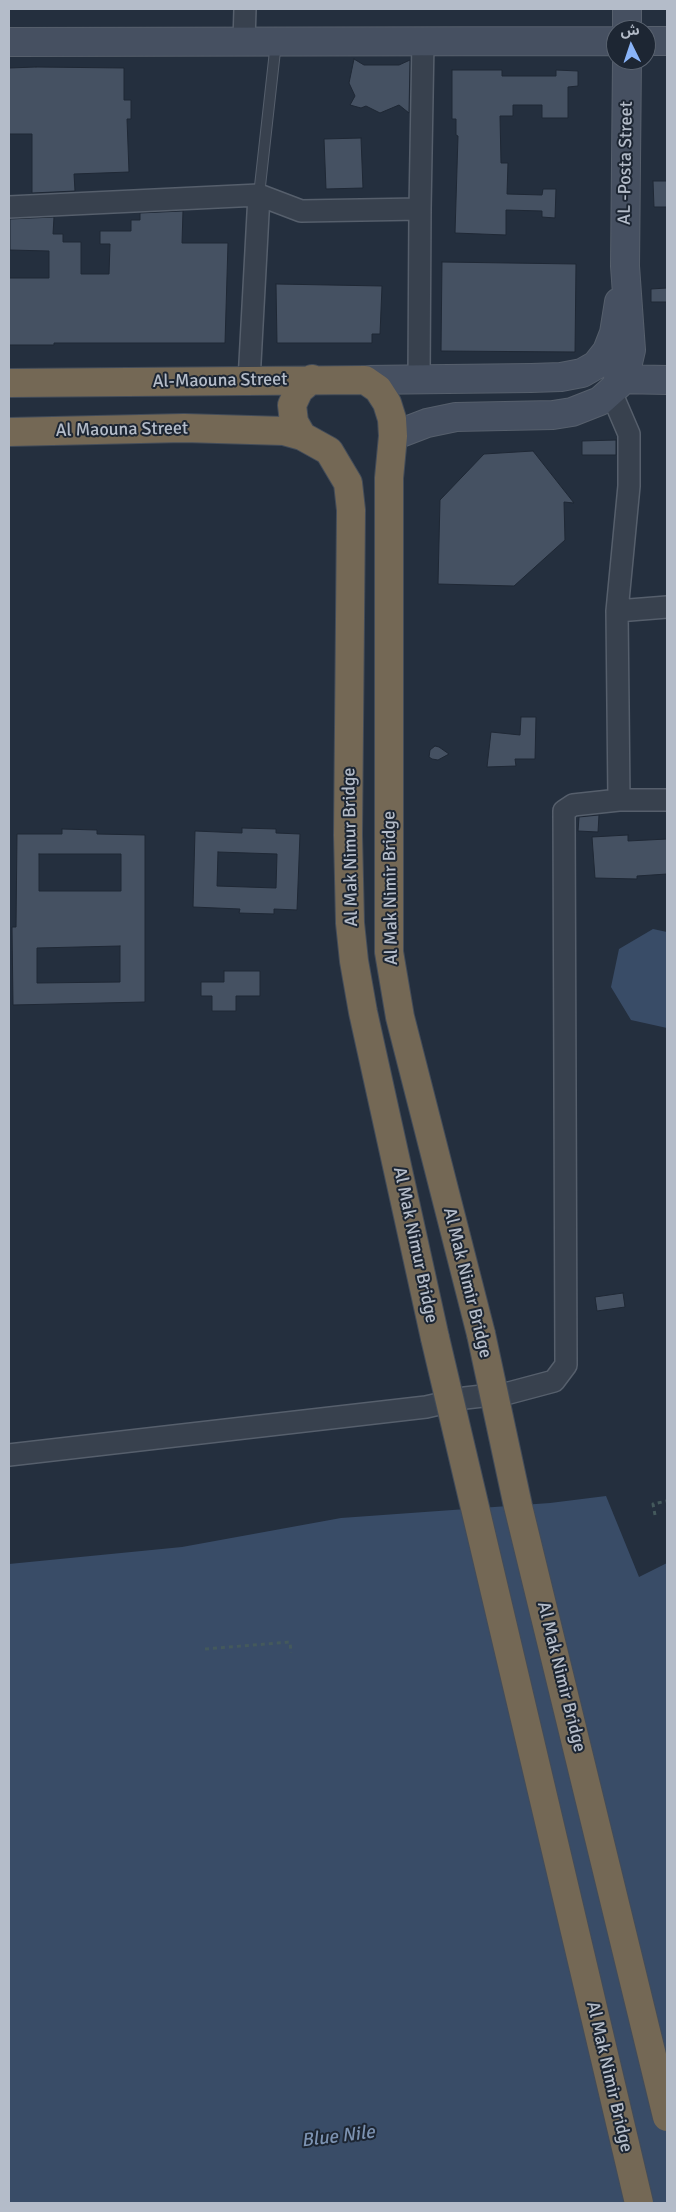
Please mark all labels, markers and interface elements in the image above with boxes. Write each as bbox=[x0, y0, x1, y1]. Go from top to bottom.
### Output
north arrow bbox=[606, 20, 656, 70]
text: ش bbox=[620, 21, 640, 40]
street label: AL -Posta Street bbox=[614, 101, 638, 225]
street label: Al-Maouna Street bbox=[152, 369, 288, 393]
street label: Al Maouna Street bbox=[55, 418, 189, 442]
street label: Al Mak Nimur Bridge bbox=[339, 767, 363, 927]
street label: Al Mak Nimir Bridge bbox=[379, 811, 403, 965]
street label: Al Mak Nimur Bridge bbox=[388, 1165, 442, 1325]
street label: Al Mak Nimir Bridge bbox=[438, 1206, 496, 1360]
street label: Al Mak Nimir Bridge bbox=[532, 1600, 590, 1754]
street label: Al Mak Nimir Bridge bbox=[581, 1999, 637, 2155]
water label: Blue Nile bbox=[300, 2121, 376, 2153]

